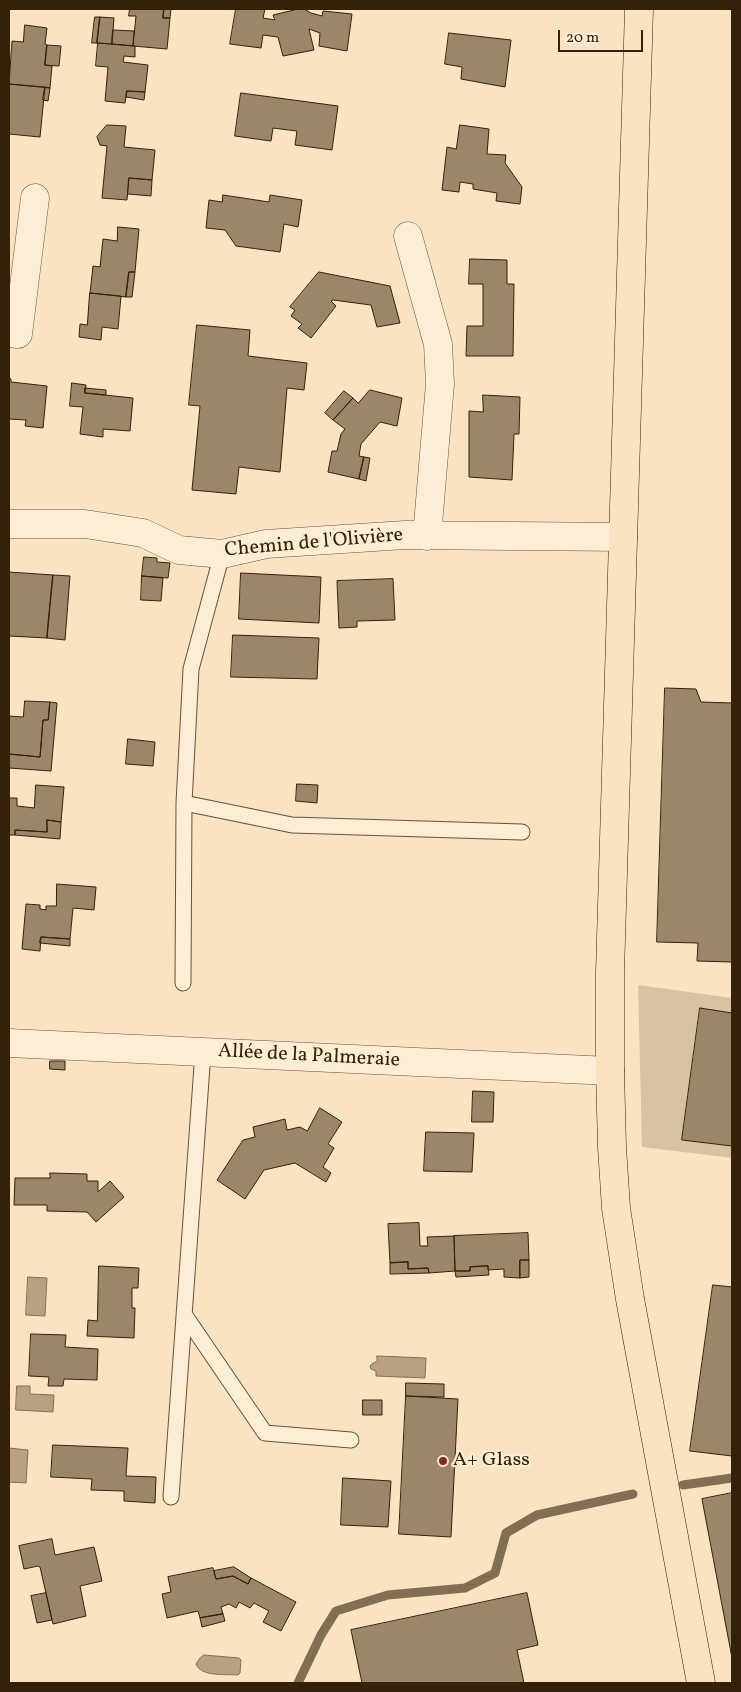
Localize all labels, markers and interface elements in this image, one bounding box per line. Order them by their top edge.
scale bar [561,20,646,52]
text: 20 m [566,28,599,49]
street label: Chemin de l'Olivière [224,524,404,564]
street label: Allée de la Palmeraie [217,1040,401,1074]
place label: A+ Glass [453,1449,530,1473]
marker: A+ Glass [437,1455,449,1467]

